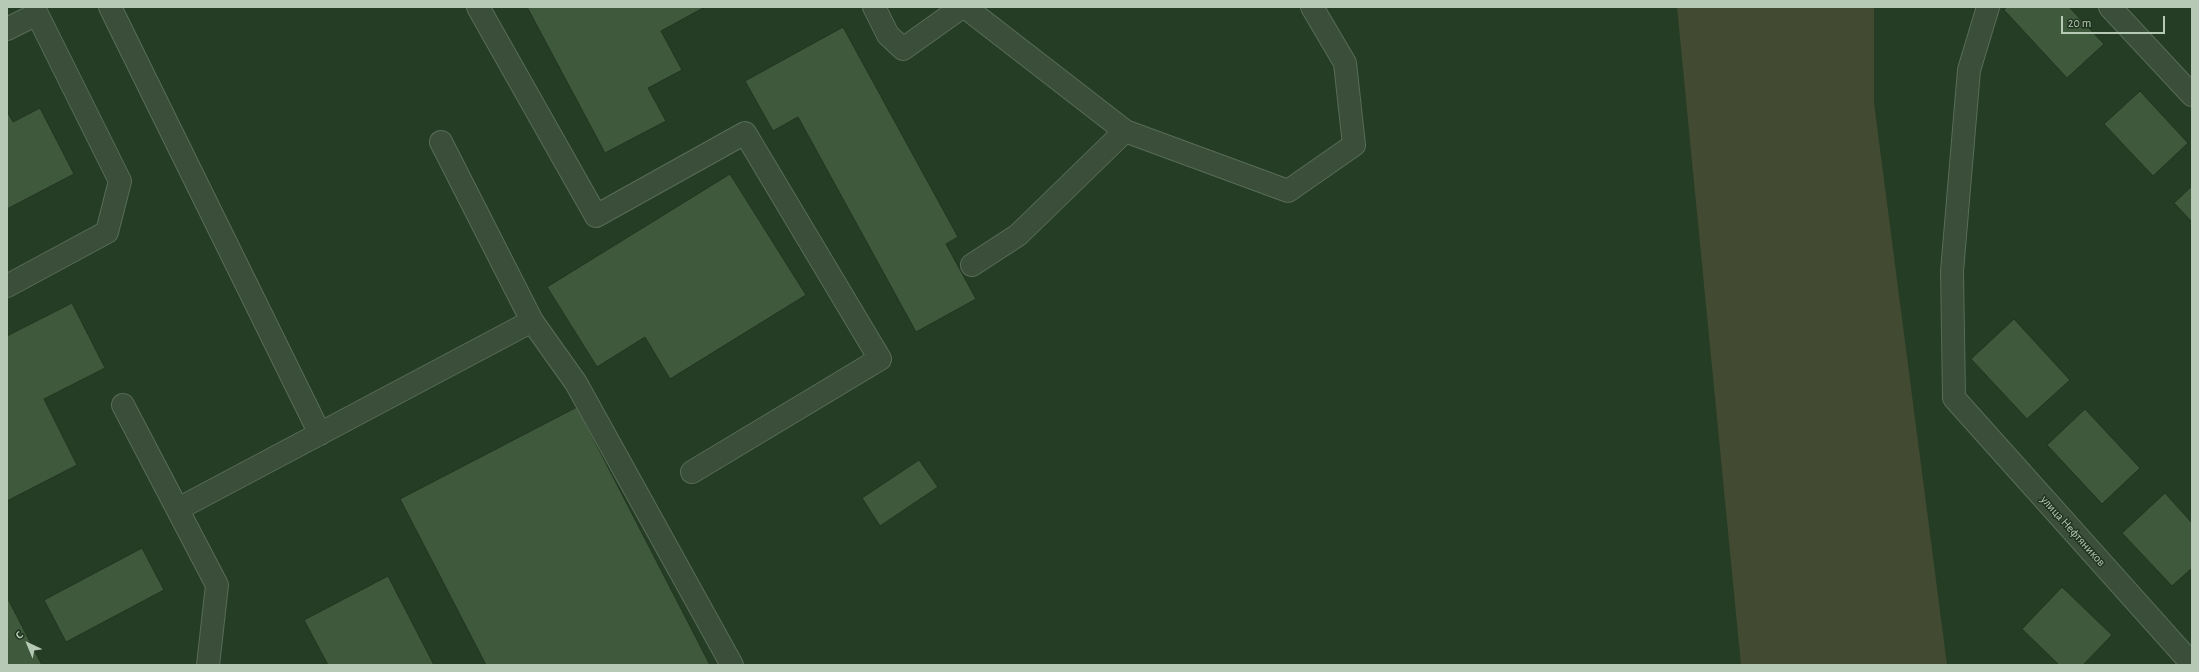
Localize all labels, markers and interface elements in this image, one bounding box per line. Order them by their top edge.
scale bar [2063,8,2167,34]
text: 20 m [2068,17,2091,29]
street label: улица Нефтяников [2037,493,2109,569]
north arrow [8,624,48,664]
text: С [13,629,25,641]

